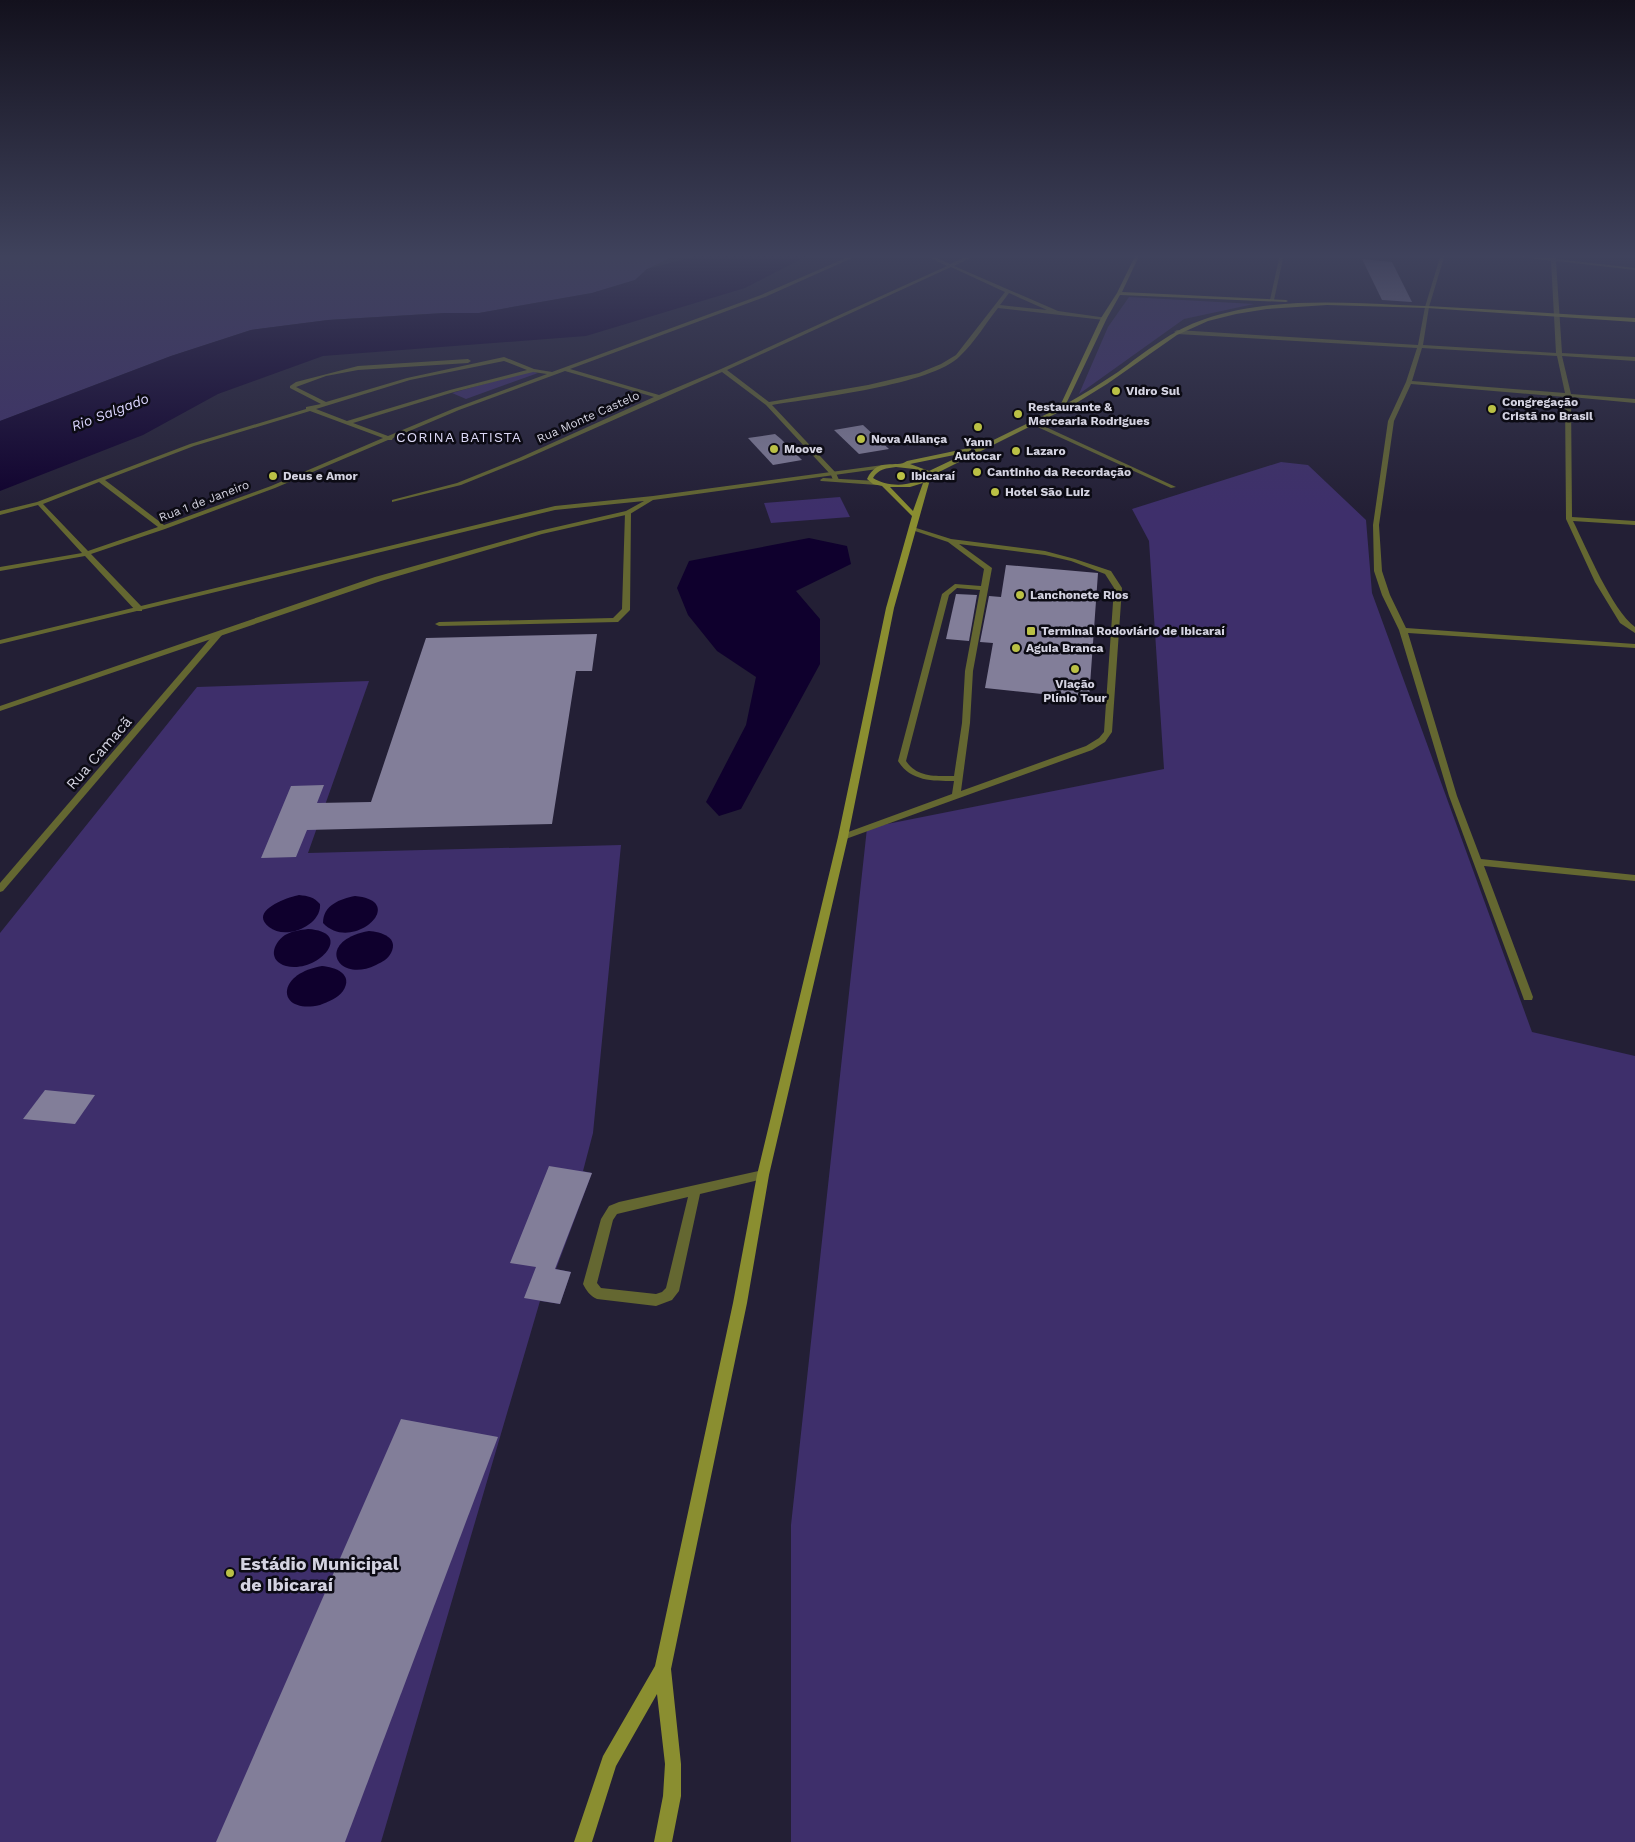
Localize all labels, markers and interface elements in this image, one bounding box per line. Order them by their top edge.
place label: Vidro Sul [1126,384,1180,398]
marker: Vidro Sul [1110,385,1122,397]
street label: Rua Monte Castelo [535,388,641,446]
water label: Rio Salgado [69,390,151,434]
place label: Congregação Cristã no Brasil [1502,395,1593,423]
place label: Restaurante & Mercearia Rodrigues [1028,400,1150,428]
marker: Congregação Cristã no Brasil [1486,403,1498,415]
marker: Restaurante & Mercearia Rodrigues [1012,408,1024,420]
marker: Yann Autocar [972,421,984,433]
district label: CORINA BATISTA [396,429,522,445]
place label: Nova Aliança [871,432,947,446]
marker: Nova Aliança [855,433,867,445]
place label: Yann Autocar [955,435,1002,463]
place label: Moove [784,442,823,456]
marker: Moove [768,443,780,455]
place label: Lazaro [1026,444,1066,458]
marker: Lazaro [1010,445,1022,457]
place label: Cantinho da Recordação [987,465,1131,479]
marker: Cantinho da Recordação [971,466,983,478]
place label: Deus e Amor [283,469,359,483]
place label: Ibicaraí [911,469,956,483]
marker: Deus e Amor [267,470,279,482]
marker: Ibicaraí [895,470,907,482]
street label: Rua 1 de Janeiro [157,477,251,525]
place label: Hotel São Luiz [1005,485,1090,499]
marker: Hotel São Luiz [989,486,1001,498]
place label: Lanchonete Rios [1030,588,1129,602]
marker: Lanchonete Rios [1014,589,1026,601]
place label: Terminal Rodoviário de Ibicaraí [1041,624,1225,638]
marker: Terminal Rodoviário de Ibicaraí [1025,625,1037,637]
place label: Aguia Branca [1026,641,1104,655]
marker: Aguia Branca [1010,642,1022,654]
marker: Viação Plínio Tour [1069,663,1081,675]
place label: Viação Plínio Tour [1043,677,1107,705]
street label: Rua Camacã [62,712,136,793]
place label: Estádio Municipal de Ibicaraí [240,1553,399,1595]
marker: Estádio Municipal de Ibicaraí [224,1567,236,1579]

